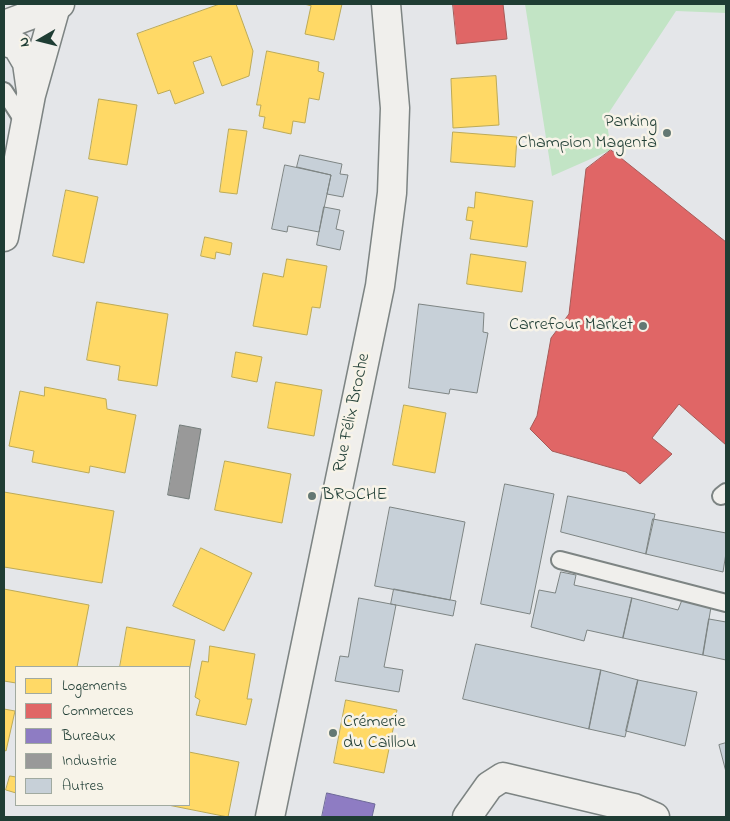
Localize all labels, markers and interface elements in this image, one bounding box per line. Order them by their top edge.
north arrow [15,15,65,65]
text: N [14,36,36,48]
place label: Parking Champion Magenta [518,112,657,154]
marker: Parking Champion Magenta [661,127,673,139]
place label: Carrefour Market [509,315,633,337]
marker: Carrefour Market [637,320,649,332]
street label: Rue Félix Broche [330,351,376,475]
place label: BROCHE [322,485,387,507]
marker: BROCHE [306,490,318,502]
legend [15,666,190,806]
text: Logements [62,675,127,697]
text: Commerces [62,700,134,722]
place label: Crémerie du Caillou [343,712,416,754]
text: Bureaux [62,725,115,747]
marker: Crémerie du Caillou [327,727,339,739]
text: Industrie [62,750,117,772]
text: Autres [62,775,104,797]

